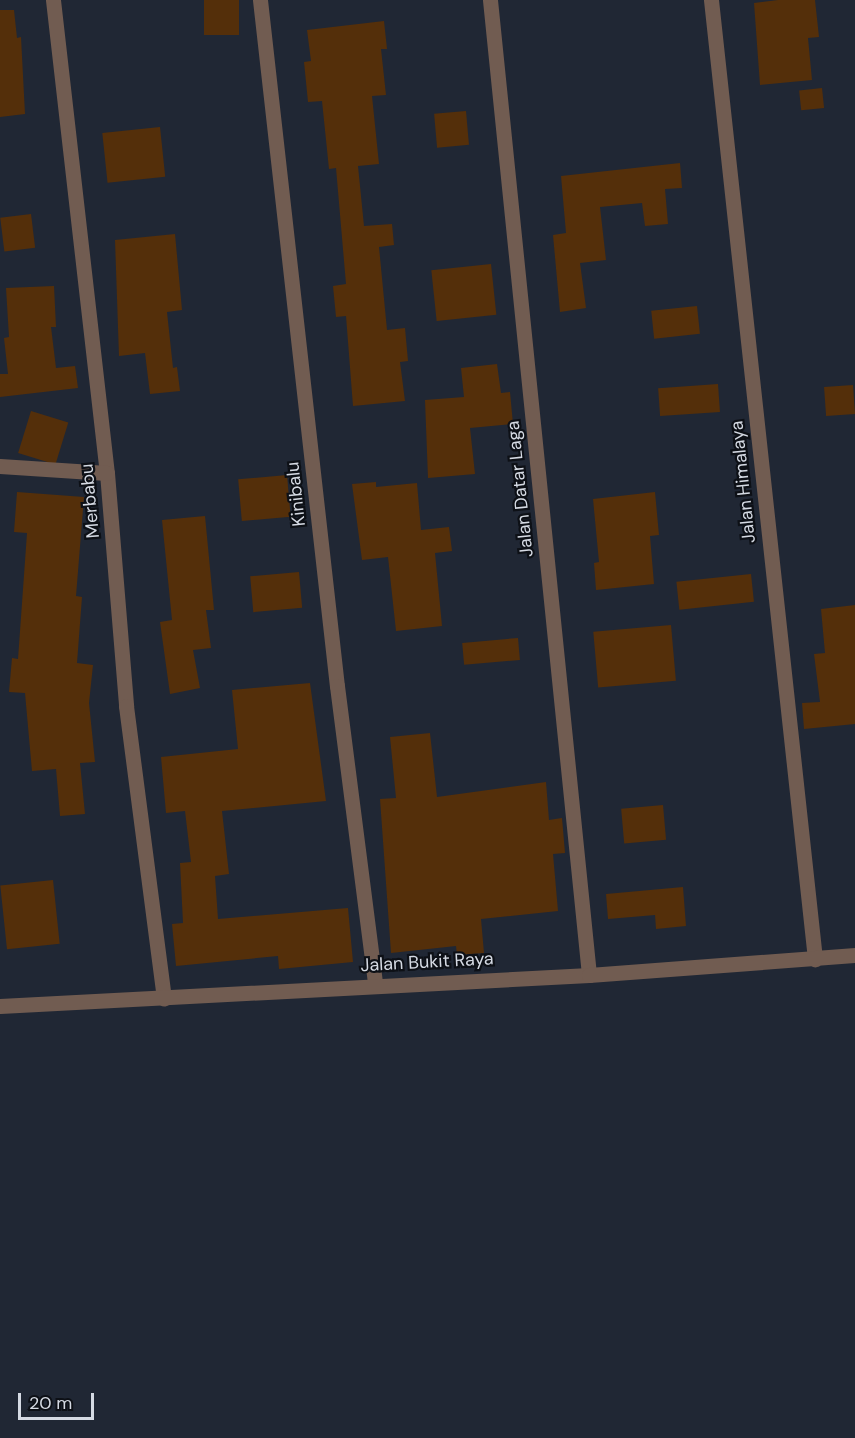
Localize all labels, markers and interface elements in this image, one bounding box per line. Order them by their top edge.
street label: Jalan Datar Laga [502,420,538,558]
street label: Jalan Himalaya [726,420,760,544]
street label: Kinibalu [282,461,310,527]
street label: Merbabu [76,463,104,539]
street label: Jalan Bukit Raya [360,948,494,976]
scale bar [21,1381,98,1419]
text: 20 m [29,1391,72,1415]

